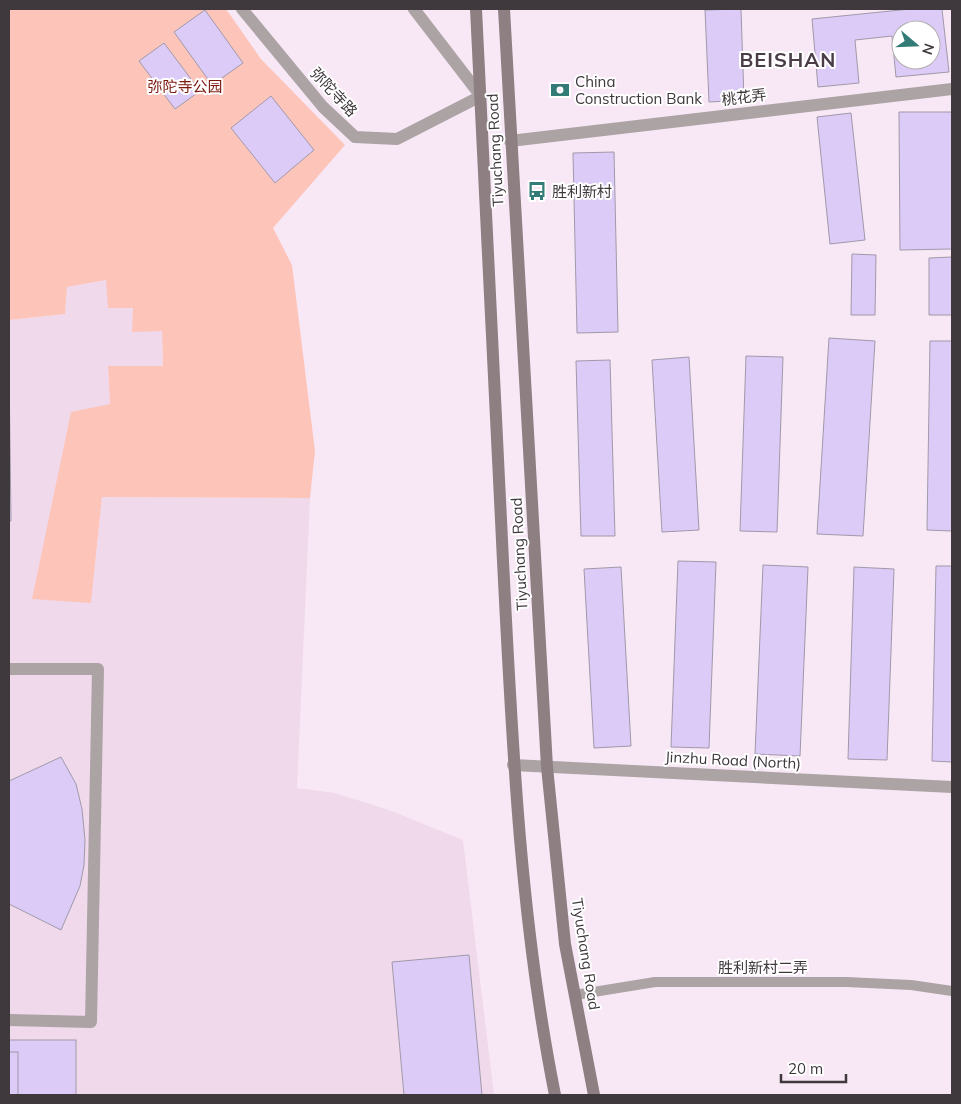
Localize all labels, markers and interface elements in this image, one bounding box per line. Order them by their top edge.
north arrow [891,20,941,70]
text: N [918,41,939,57]
district label: BEISHAN [740,47,836,72]
street label: 弥陀寺路 [307,64,361,120]
place label: China Construction Bank [575,72,702,108]
park label: 弥陀寺公园 [147,77,223,96]
bank icon: China Construction Bank [549,79,571,101]
street label: 桃花弄 [721,85,767,109]
street label: Tiyuchang Road [483,93,507,207]
bus stop icon: 胜利新村 [526,180,548,202]
place label: 胜利新村 [552,182,612,201]
street label: Tiyuchang Road [507,497,531,611]
street label: Jinzhu Road (North) [664,747,802,773]
street label: Tiyuchang Road [568,897,604,1011]
street label: 胜利新村二弄 [718,958,808,977]
scale bar [781,1052,846,1084]
text: 20 m [788,1059,823,1078]

